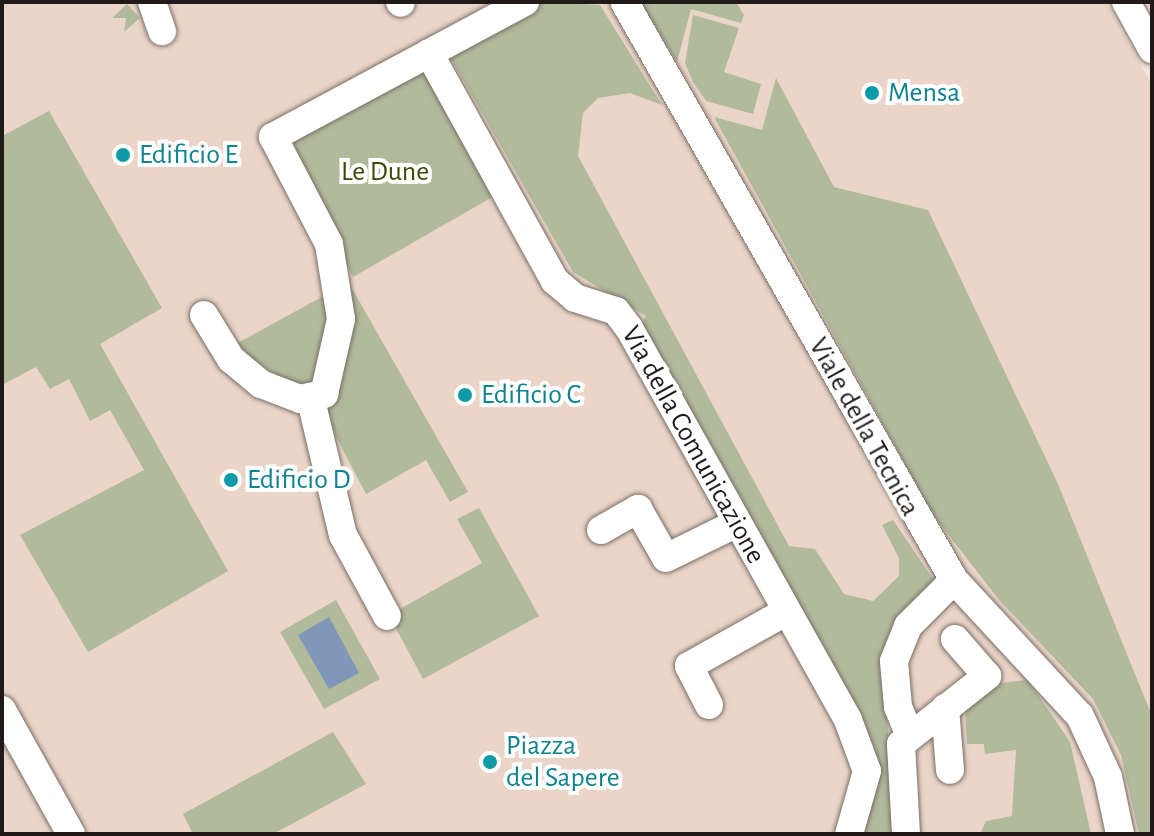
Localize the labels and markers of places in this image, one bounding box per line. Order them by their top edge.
place label: Mensa [888,76,960,110]
marker: Mensa [863,84,881,102]
place label: Edificio E [139,138,238,172]
marker: Edificio E [114,146,132,164]
place label: Edificio C [481,378,581,412]
marker: Edificio C [456,386,474,404]
place label: Edificio D [247,463,351,497]
marker: Edificio D [222,471,240,489]
place label: Piazza del Sapere [506,729,620,795]
marker: Piazza del Sapere [481,753,499,771]

